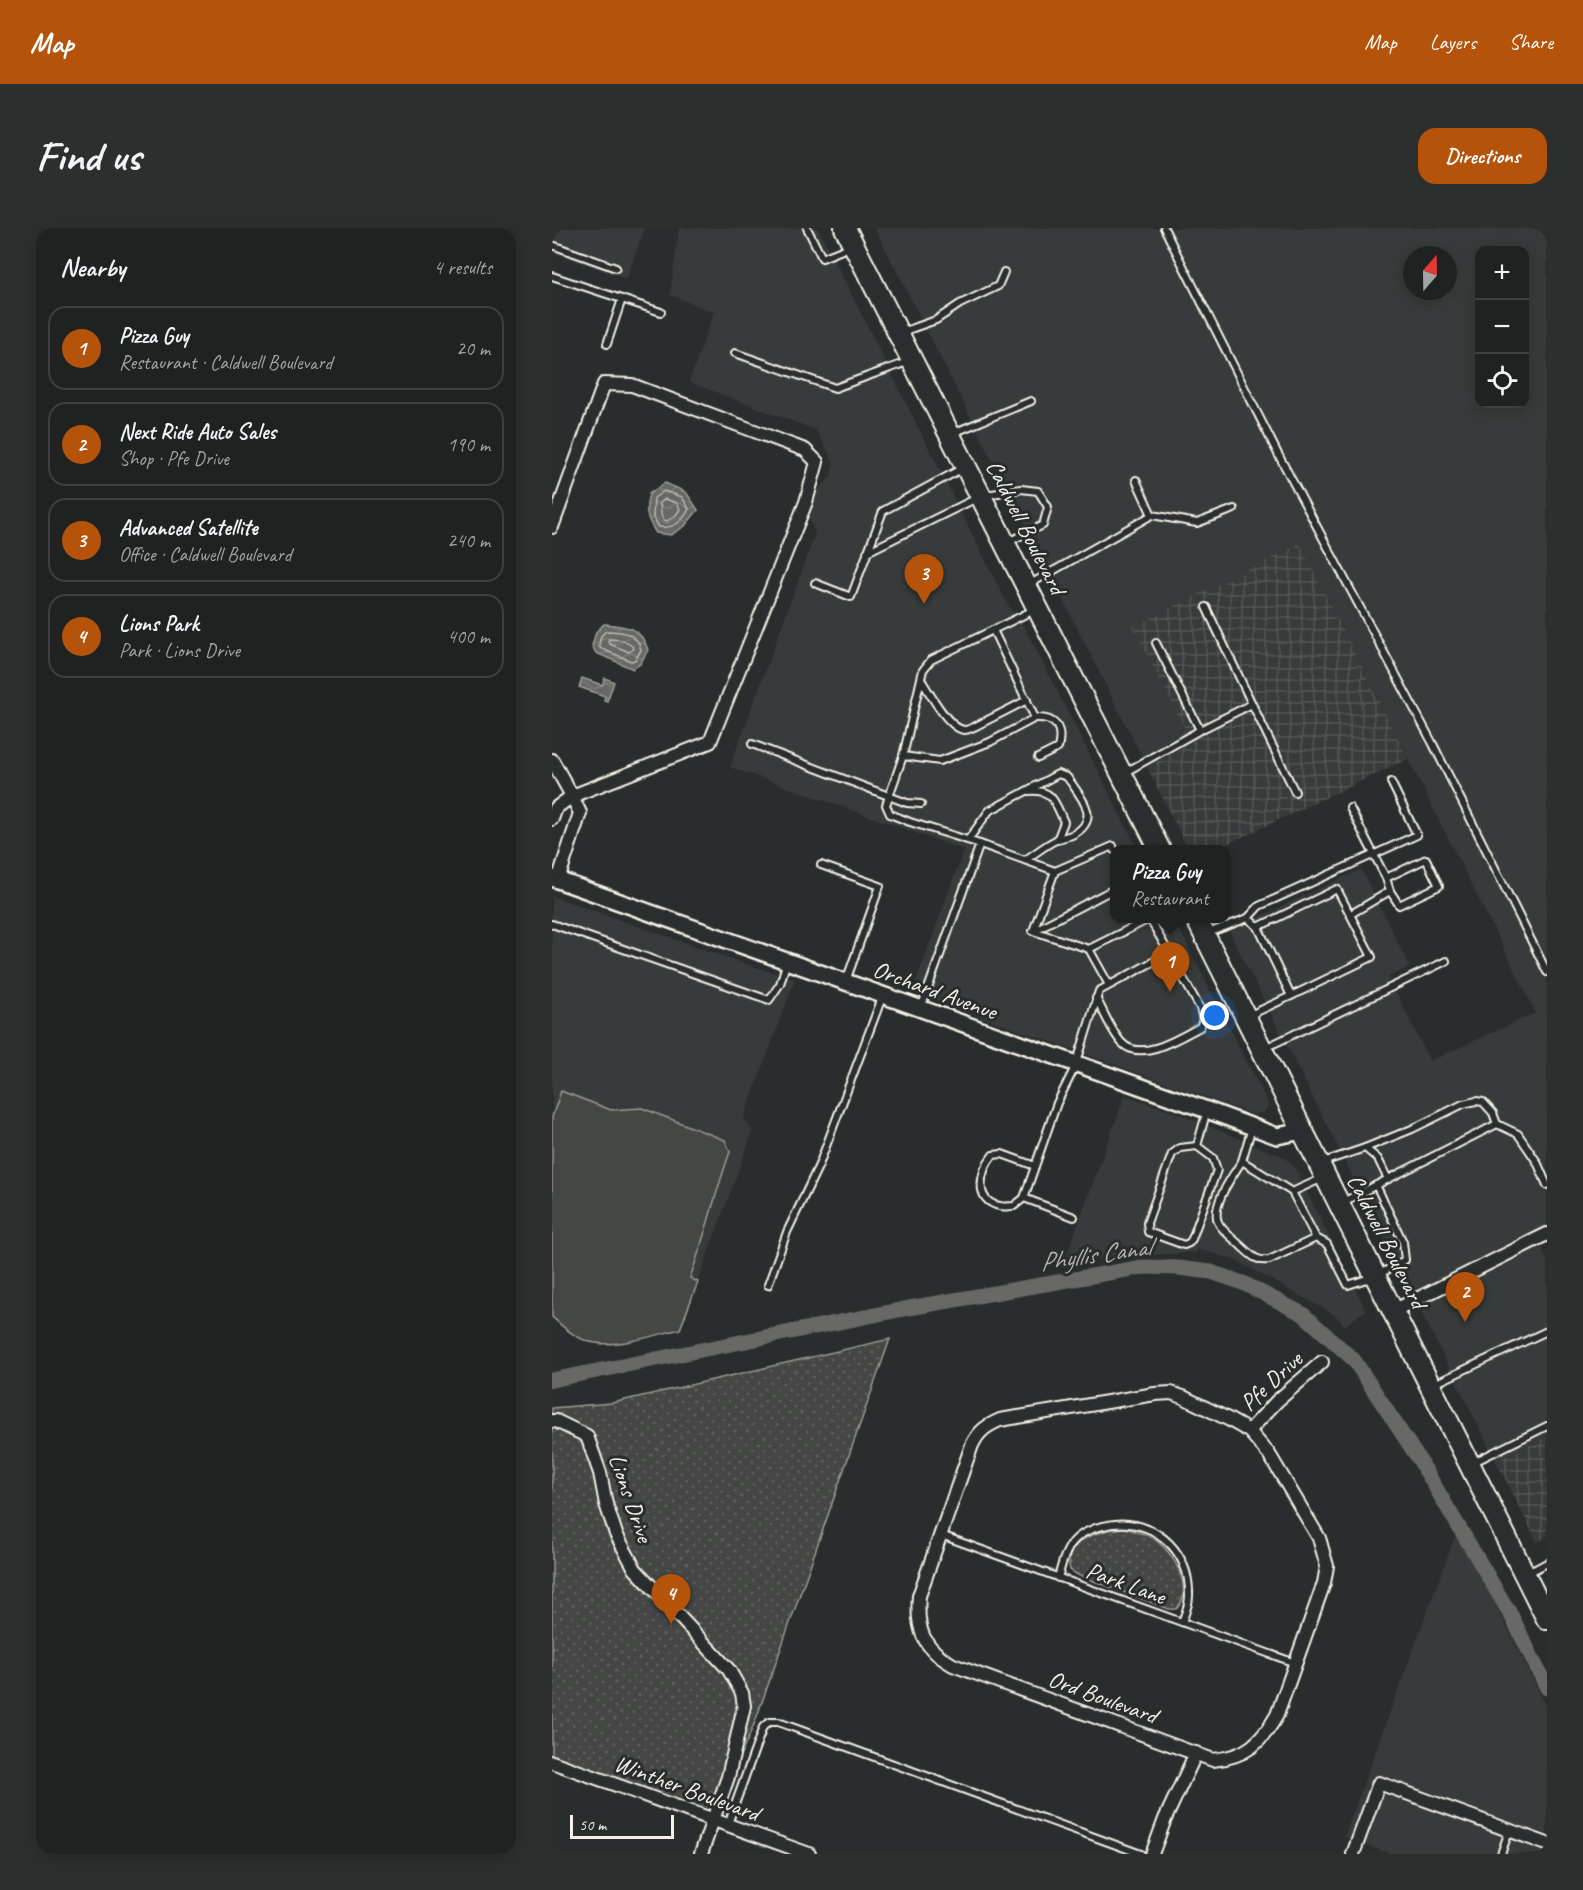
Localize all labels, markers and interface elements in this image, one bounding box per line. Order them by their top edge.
text: Map [30,25,73,60]
text: Map [1364,29,1397,55]
text: Layers [1430,29,1476,55]
text: Share [1509,29,1553,55]
button: Directions [1418,128,1547,184]
text: Find us [36,130,141,183]
north arrow [1403,246,1457,300]
map controls [1475,246,1529,408]
button: + [1475,246,1529,300]
text: Nearby [60,251,125,284]
text: 4 results [433,255,492,280]
button: − [1475,300,1529,354]
text: Pizza Guy [119,322,189,350]
text: 1 [77,336,86,361]
text: 20 m [456,336,490,361]
text: Restaurant · Caldwell Boulevard [119,350,332,375]
button: locate [1475,354,1529,408]
text: Next Ride Auto Sales [119,418,276,446]
text: 2 [77,432,86,457]
text: 190 m [447,432,490,457]
text: Shop · Pfe Drive [119,446,229,471]
street label: Caldwell Boulevard [979,455,1074,602]
text: Advanced Satellite [119,514,258,542]
text: 3 [77,528,86,553]
text: 240 m [447,528,490,553]
text: Office · Caldwell Boulevard [119,542,292,567]
pin: 3 [904,554,944,604]
text: Lions Park [119,610,199,638]
text: 4 [77,624,86,649]
text: 400 m [447,624,490,649]
text: Park · Lions Drive [119,638,240,663]
popup [1110,845,1230,923]
text: Pizza Guy [1131,858,1201,886]
text: Restaurant [1131,886,1209,911]
pin: 1 [1150,942,1190,992]
street label: Orchard Avenue [869,954,1003,1027]
your location [1200,1001,1229,1030]
street label: Caldwell Boulevard [1340,1169,1435,1316]
water label: Phyllis Canal [1038,1229,1161,1279]
pin: 2 [1446,1272,1484,1322]
street label: Pfe Drive [1233,1343,1310,1417]
street label: Lions Drive [602,1450,661,1548]
street label: Park Lane [1082,1555,1172,1612]
pin: 4 [652,1574,690,1624]
street label: Ord Boulevard [1044,1663,1165,1732]
street label: Winther Boulevard [610,1748,767,1829]
scale bar [570,1812,674,1840]
text: 50 m [579,1815,606,1835]

